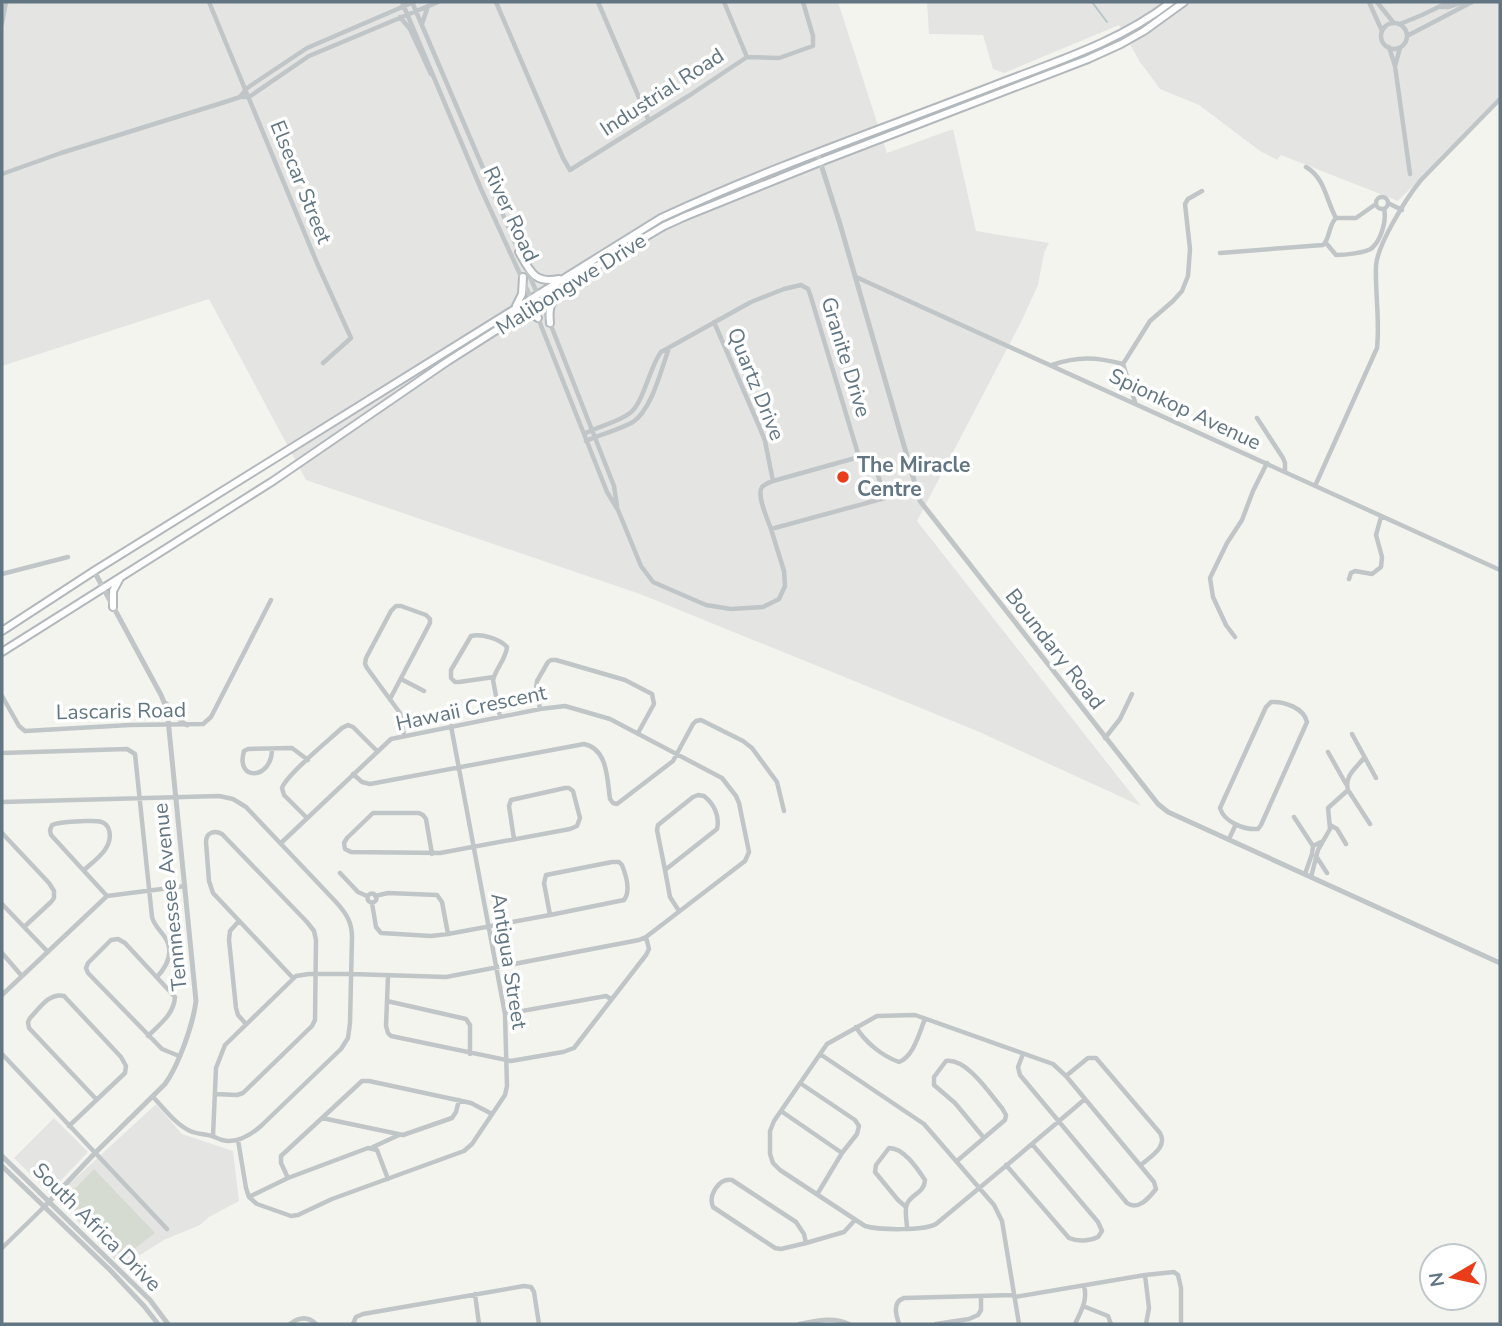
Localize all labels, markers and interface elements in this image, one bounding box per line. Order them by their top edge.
street label: Industrial Road [595,41,729,143]
street label: Elsecar Street [264,116,339,248]
street label: River Road [477,162,545,266]
street label: Malibongwe Drive [491,226,651,342]
street label: Granite Drive [814,294,878,420]
street label: Quartz Drive [721,323,791,445]
street label: Spionkop Avenue [1104,362,1266,456]
place label: The Miracle Centre [857,451,970,503]
marker: The Miracle Centre [835,469,851,485]
street label: Boundary Road [999,583,1111,715]
street label: Hawaii Crescent [393,678,550,738]
street label: Lascaris Road [56,696,186,726]
street label: Tennnessee Avenue [146,802,194,992]
street label: Antigua Street [484,891,534,1032]
street label: South Africa Drive [26,1156,168,1298]
north arrow [1418,1242,1488,1312]
text: N [1423,1270,1451,1289]

